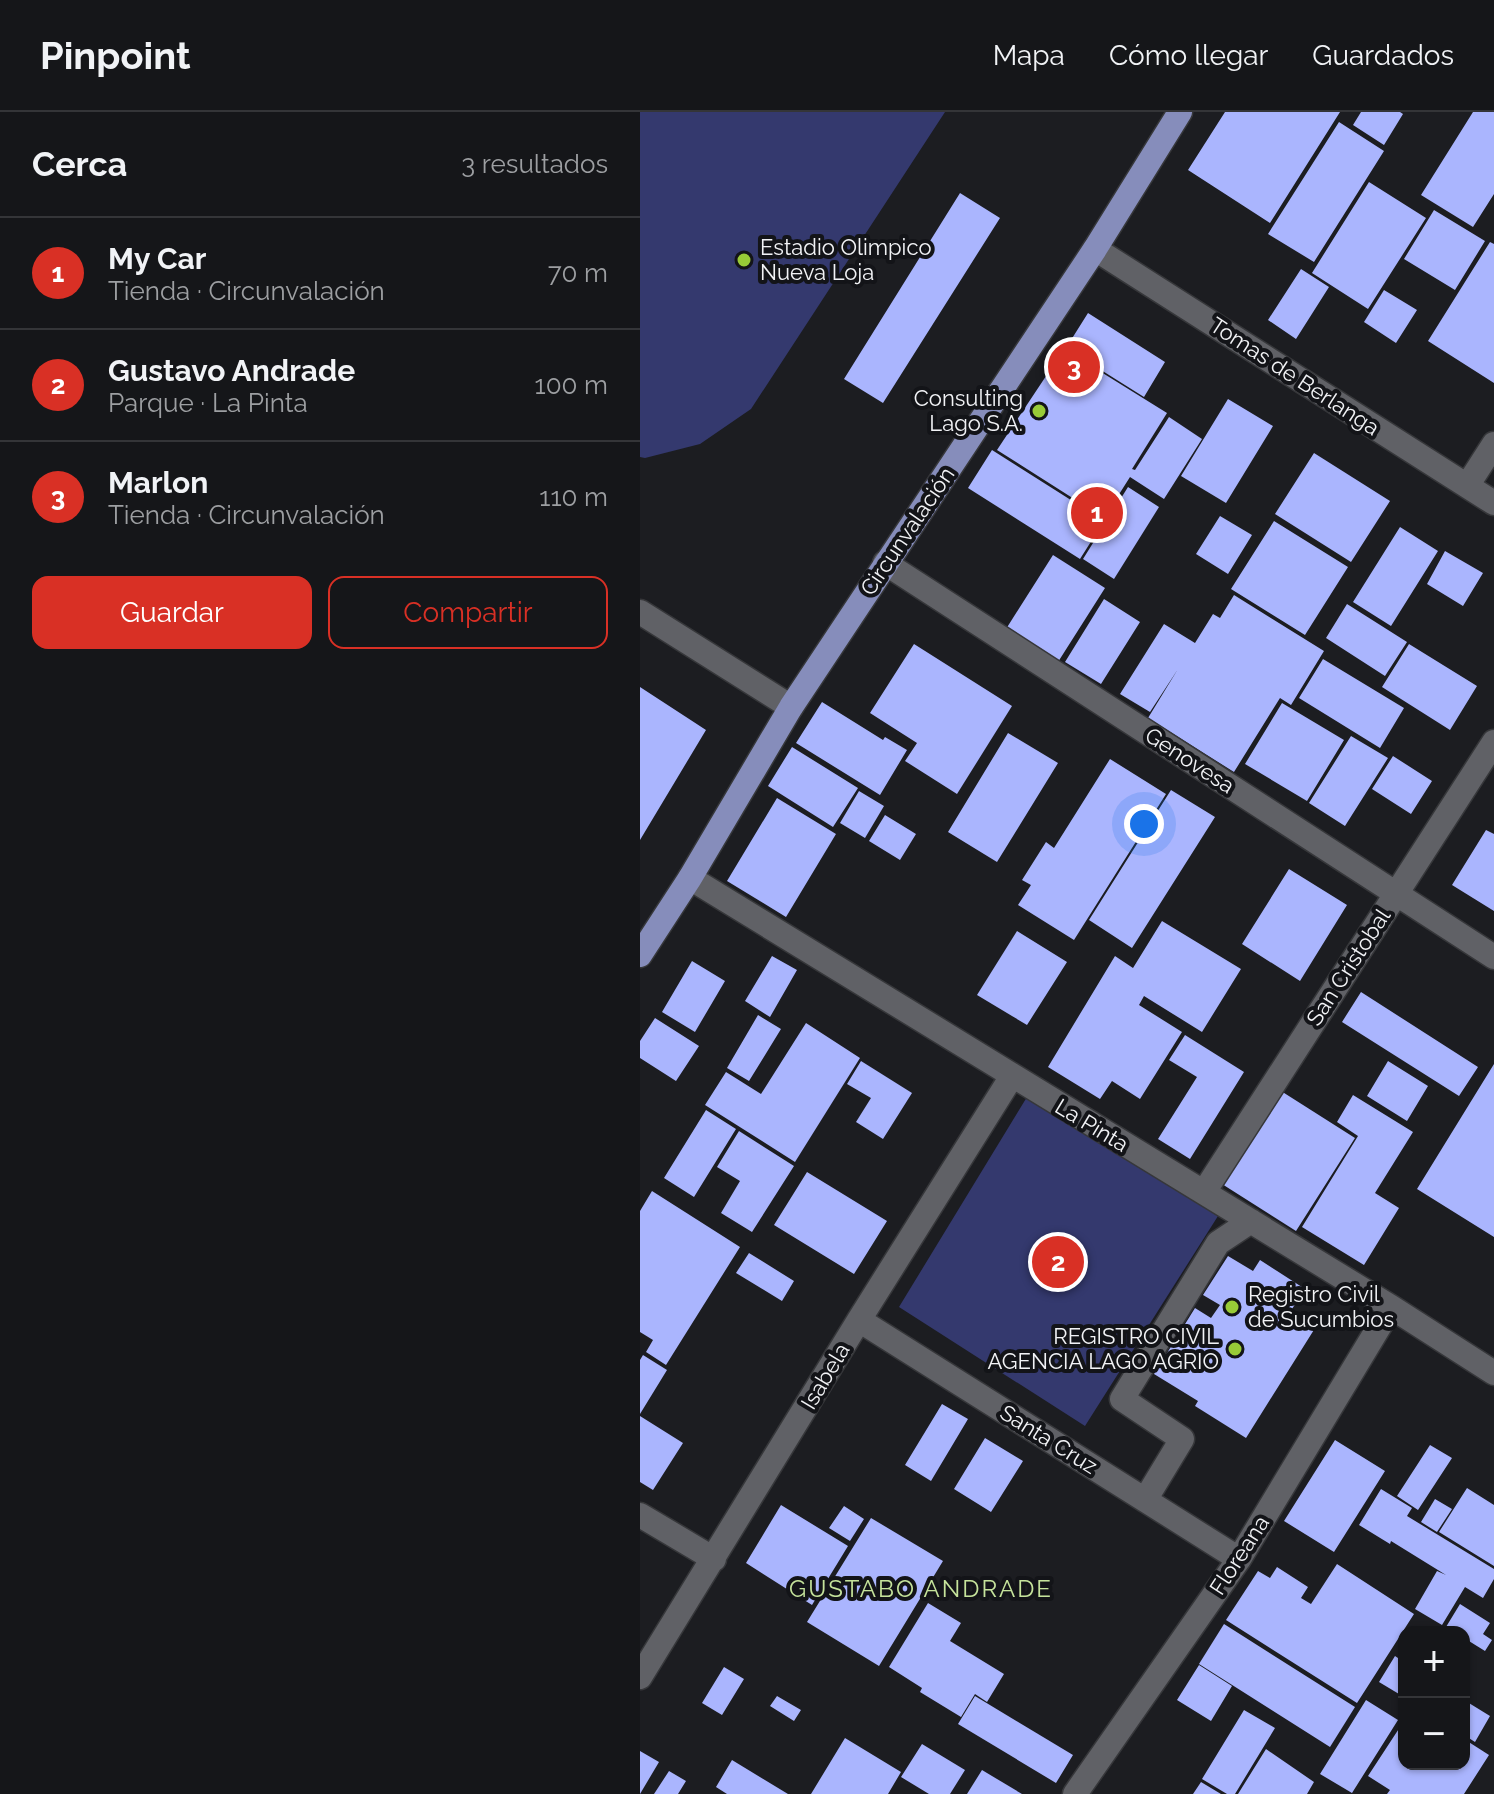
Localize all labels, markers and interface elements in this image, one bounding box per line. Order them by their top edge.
text: Pinpoint [40,33,191,78]
text: Mapa [993,39,1065,72]
text: Cómo llegar [1109,39,1268,72]
text: Guardados [1312,39,1454,72]
text: Cerca [32,144,127,184]
text: 3 resultados [461,149,608,179]
place label: Estadio Olimpico Nueva Loja [760,234,931,285]
text: My Car [108,241,206,276]
marker: Estadio Olimpico Nueva Loja [735,251,753,269]
text: 1 [52,258,64,288]
text: 70 m [548,258,608,288]
text: Tienda · Circunvalación [108,276,385,306]
street label: Tomas de Berlanga [1206,312,1384,440]
pin: 3 [1048,337,1100,397]
text: Gustavo Andrade [108,353,355,388]
text: 2 [51,370,65,400]
text: 100 m [535,370,608,400]
place label: Consulting Lago S.A. [914,385,1023,436]
text: Parque · La Pinta [108,388,308,418]
marker: Consulting Lago S.A. [1030,402,1048,420]
street label: Circunvalación [855,462,959,600]
text: Marlon [108,465,208,500]
text: 3 [51,482,65,512]
text: 110 m [539,482,608,512]
pin: 1 [1071,483,1123,543]
text: Tienda · Circunvalación [108,500,385,530]
button: Guardar [32,576,312,649]
button: Compartir [328,576,608,649]
street label: Genovesa [1141,722,1239,798]
your location [1124,804,1164,844]
street label: San Cristobal [1301,904,1395,1030]
street label: La Pinta [1051,1093,1133,1157]
pin: 2 [1032,1232,1084,1292]
place label: Registro Civil de Sucumbios [1248,1281,1394,1332]
marker: Registro Civil de Sucumbios [1223,1298,1241,1316]
place label: REGISTRO CIVIL AGENCIA LAGO AGRIO [987,1323,1219,1374]
street label: Isabela [795,1338,855,1414]
marker: REGISTRO CIVIL AGENCIA LAGO AGRIO [1226,1340,1244,1358]
street label: Santa Cruz [996,1399,1103,1479]
street label: Floreana [1204,1511,1274,1599]
district label: GUSTABO ANDRADE [789,1574,1053,1603]
map controls [1398,1626,1470,1770]
button: + [1398,1626,1470,1698]
button: − [1398,1698,1470,1770]

